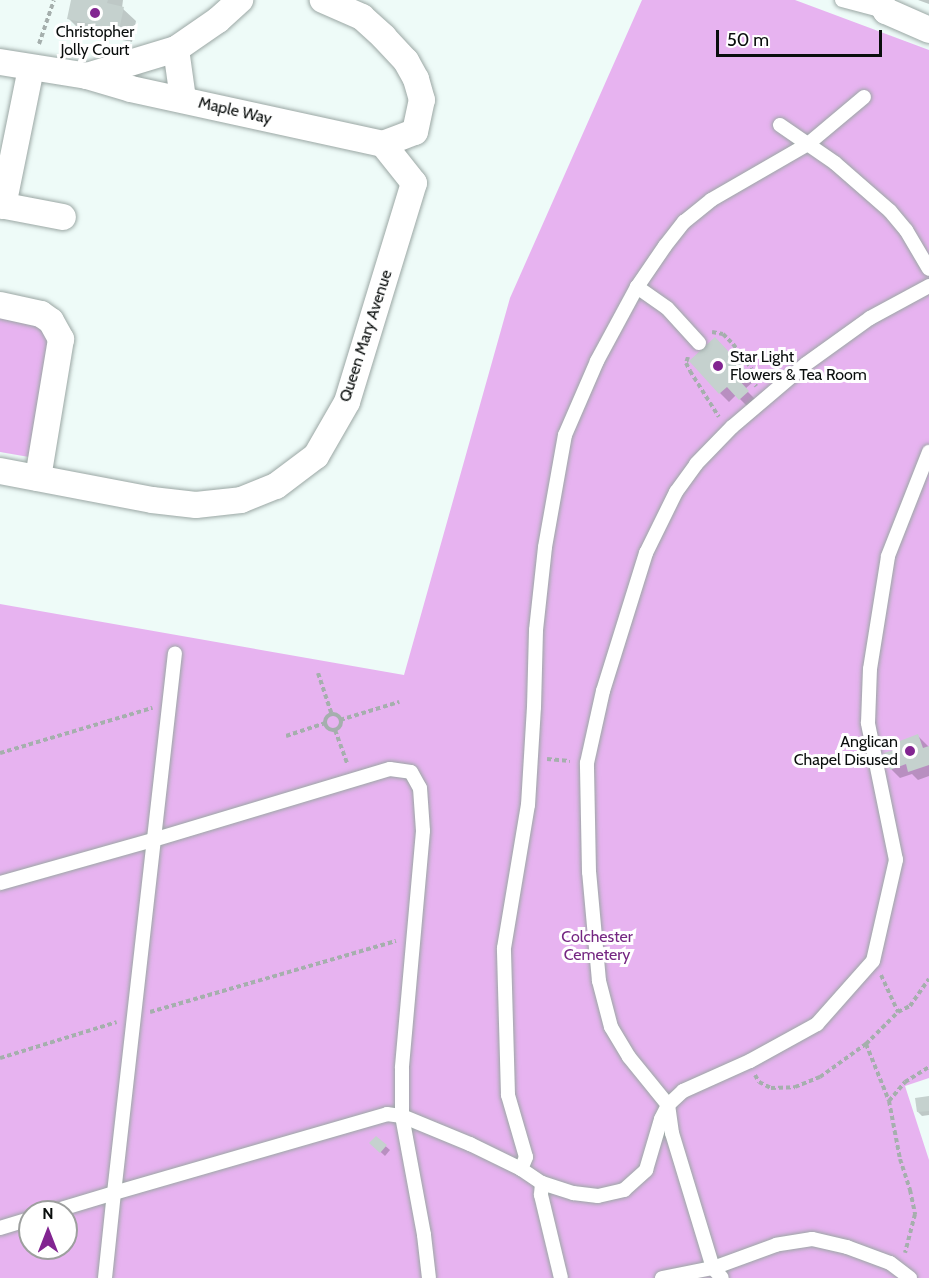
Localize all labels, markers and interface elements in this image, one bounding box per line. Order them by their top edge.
marker: Christopher Jolly Court [88,6,102,20]
scale bar [719,18,886,56]
place label: Christopher Jolly Court [56,22,134,60]
text: 50 m [727,29,769,51]
street label: Maple Way [196,93,274,129]
street label: Queen Mary Avenue [336,268,396,404]
place label: Star Light Flowers & Tea Room [730,347,867,385]
marker: Star Light Flowers & Tea Room [711,359,725,373]
place label: Anglican Chapel Disused [794,732,898,770]
marker: Anglican Chapel Disused [903,744,917,758]
park label: Colchester Cemetery [561,927,633,965]
north arrow [18,1200,78,1260]
text: N [42,1204,54,1223]

